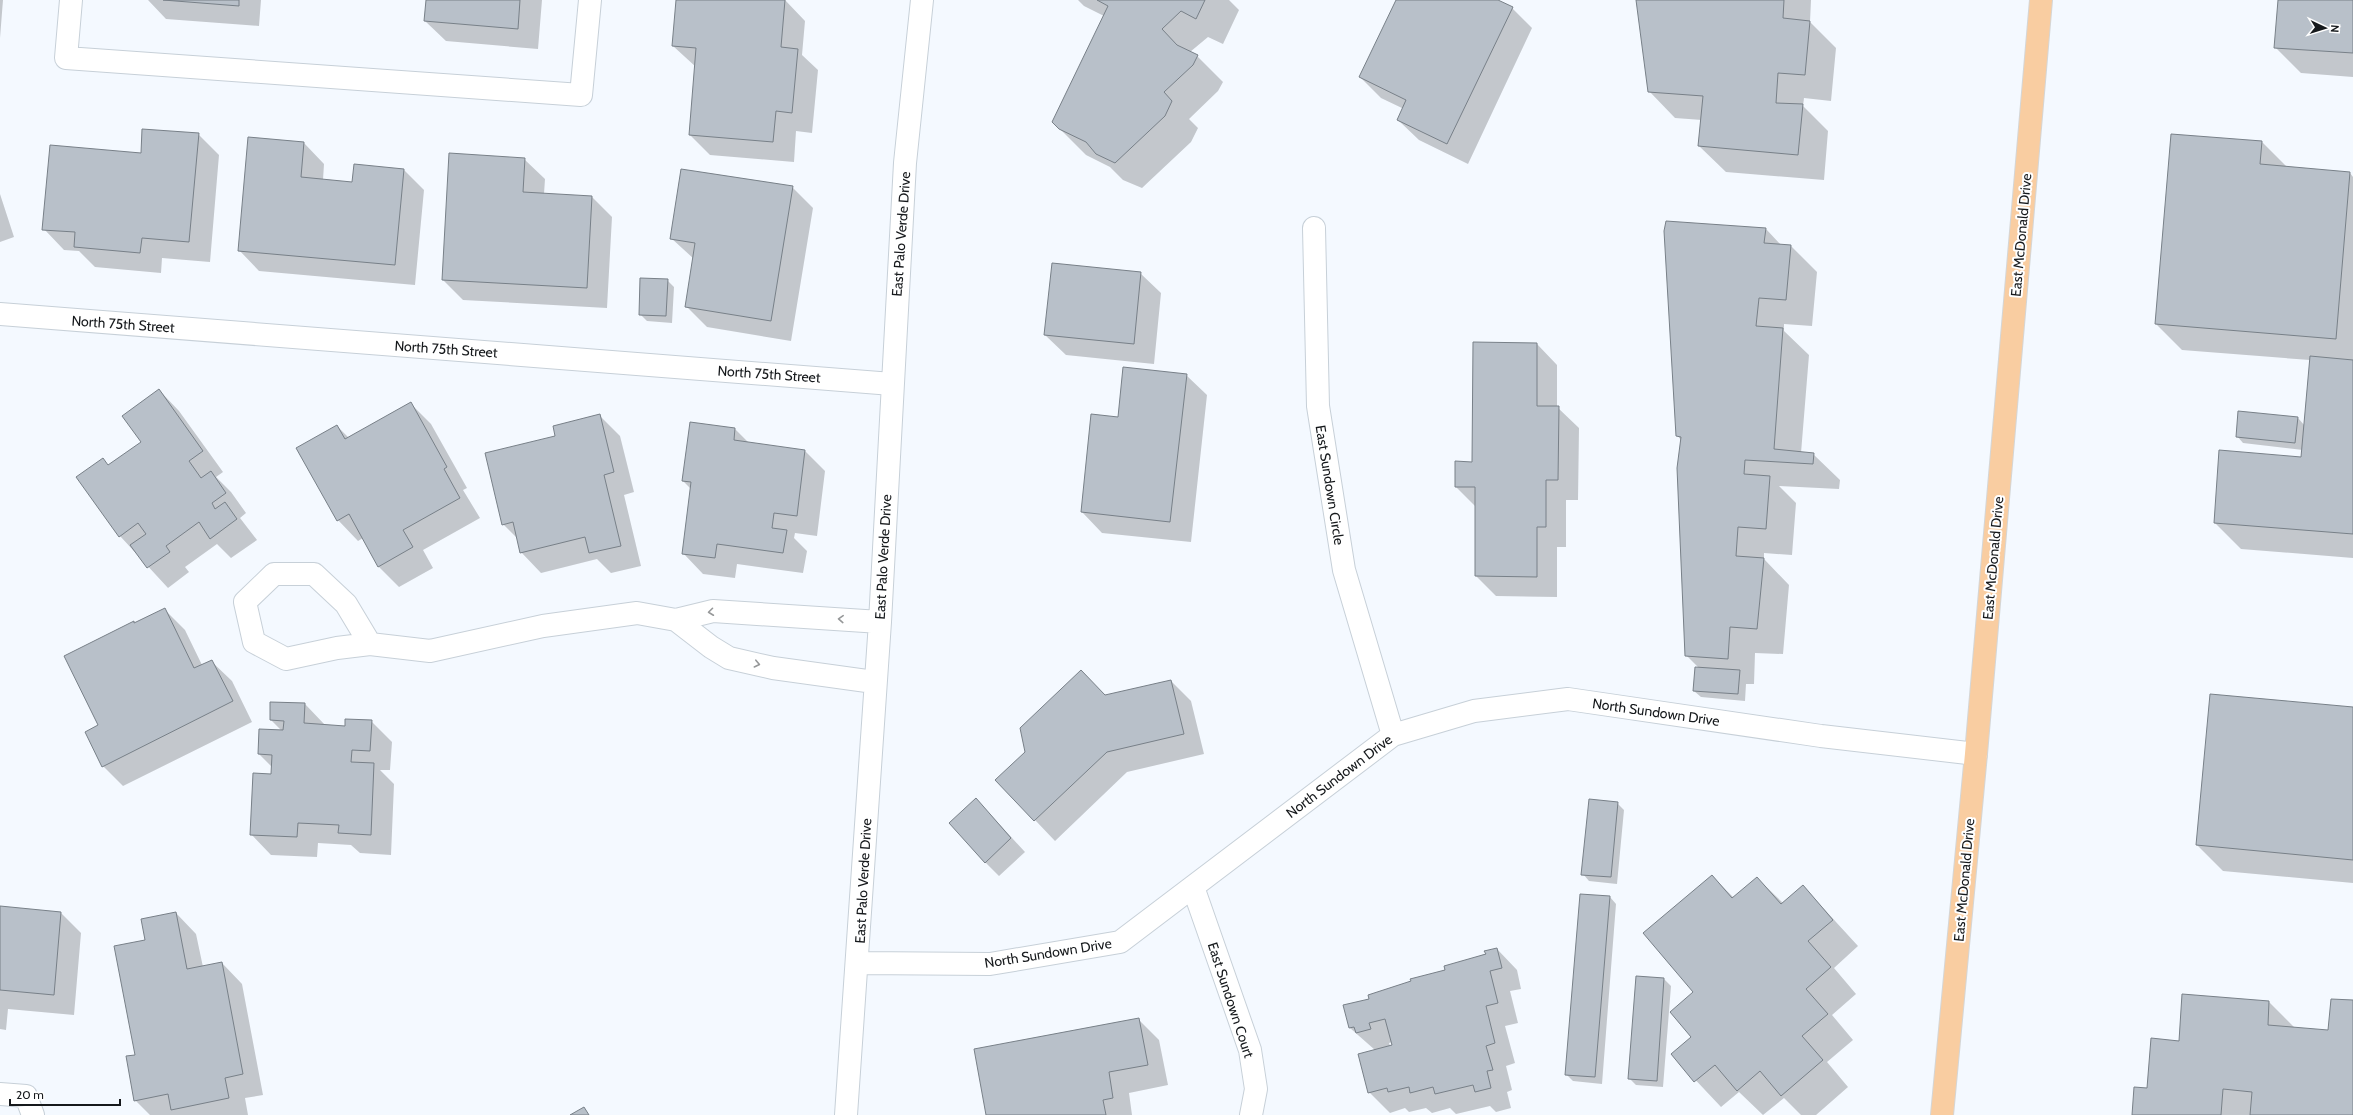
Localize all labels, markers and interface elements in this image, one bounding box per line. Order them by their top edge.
north arrow [2305,8,2345,48]
text: N [2328,24,2342,33]
street label: East Palo Verde Drive [888,171,914,297]
street label: East McDonald Drive [2007,173,2035,297]
street label: North 75th Street [71,311,175,337]
street label: North 75th Street [394,336,498,362]
street label: North 75th Street [717,361,821,387]
street label: East Sundown Circle [1312,424,1348,546]
street label: East Palo Verde Drive [871,494,895,620]
street label: East McDonald Drive [1979,496,2007,620]
one-way arrow [708,607,714,616]
one-way arrow [838,615,844,624]
one-way arrow [754,660,761,668]
street label: North Sundown Drive [1591,694,1721,730]
street label: North Sundown Drive [1282,730,1396,822]
street label: East Palo Verde Drive [851,818,875,944]
street label: East McDonald Drive [1950,818,1978,942]
street label: North Sundown Drive [983,934,1113,972]
street label: East Sundown Court [1204,940,1258,1060]
scale bar [10,1081,120,1107]
text: 20 m [16,1087,44,1102]

